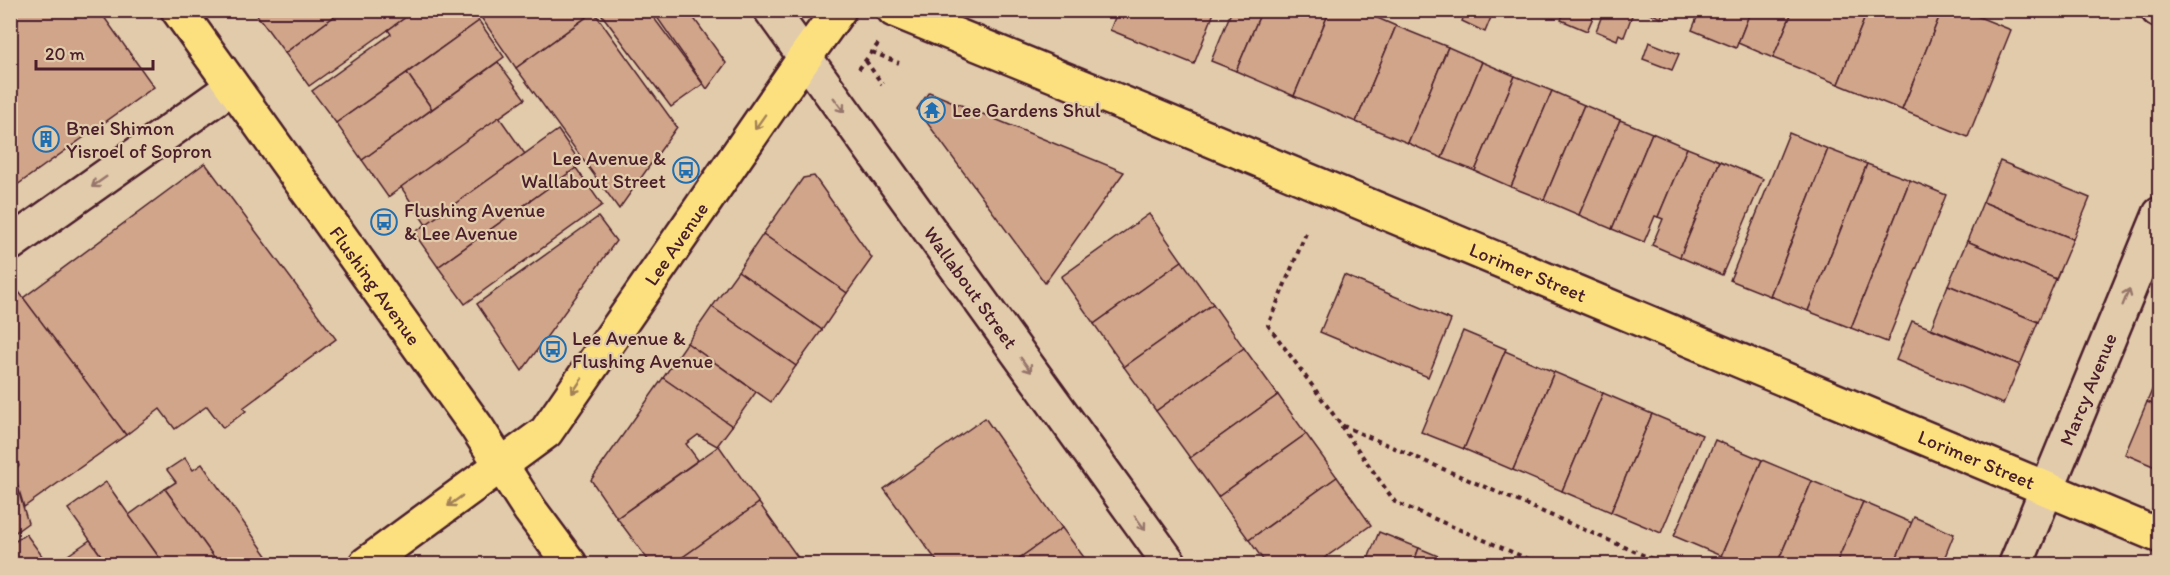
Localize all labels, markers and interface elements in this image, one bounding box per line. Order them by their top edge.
scale bar [36,33,153,71]
text: 20 m [45,43,85,65]
temple icon: Lee Gardens Shul [917,95,947,125]
one-way arrow [833,96,845,112]
place label: Lee Gardens Shul [952,98,1101,122]
one-way arrow [754,114,766,130]
place label: Bnei Shimon Yisroel of Sopron [66,116,212,163]
building icon: Bnei Shimon Yisroel of Sopron [31,124,61,154]
place label: Lee Avenue & Wallabout Street [521,146,666,193]
bus stop icon: Lee Avenue & Wallabout Street [671,155,701,185]
one-way arrow [91,176,107,188]
street label: Lee Avenue [639,197,713,290]
place label: Flushing Avenue & Lee Avenue [404,198,545,245]
bus stop icon: Flushing Avenue & Lee Avenue [369,207,399,237]
street label: Flushing Avenue [325,221,426,350]
street label: Wallabout Street [919,222,1023,353]
street label: Lorimer Street [1466,237,1590,307]
one-way arrow [2121,288,2132,306]
place label: Lee Avenue & Flushing Avenue [572,326,713,373]
street label: Marcy Avenue [2054,329,2122,449]
bus stop icon: Lee Avenue & Flushing Avenue [538,334,568,364]
one-way arrow [1020,356,1033,372]
one-way arrow [571,378,583,394]
street label: Lorimer Street [1914,424,2039,494]
one-way arrow [447,495,463,507]
one-way arrow [1134,515,1147,531]

